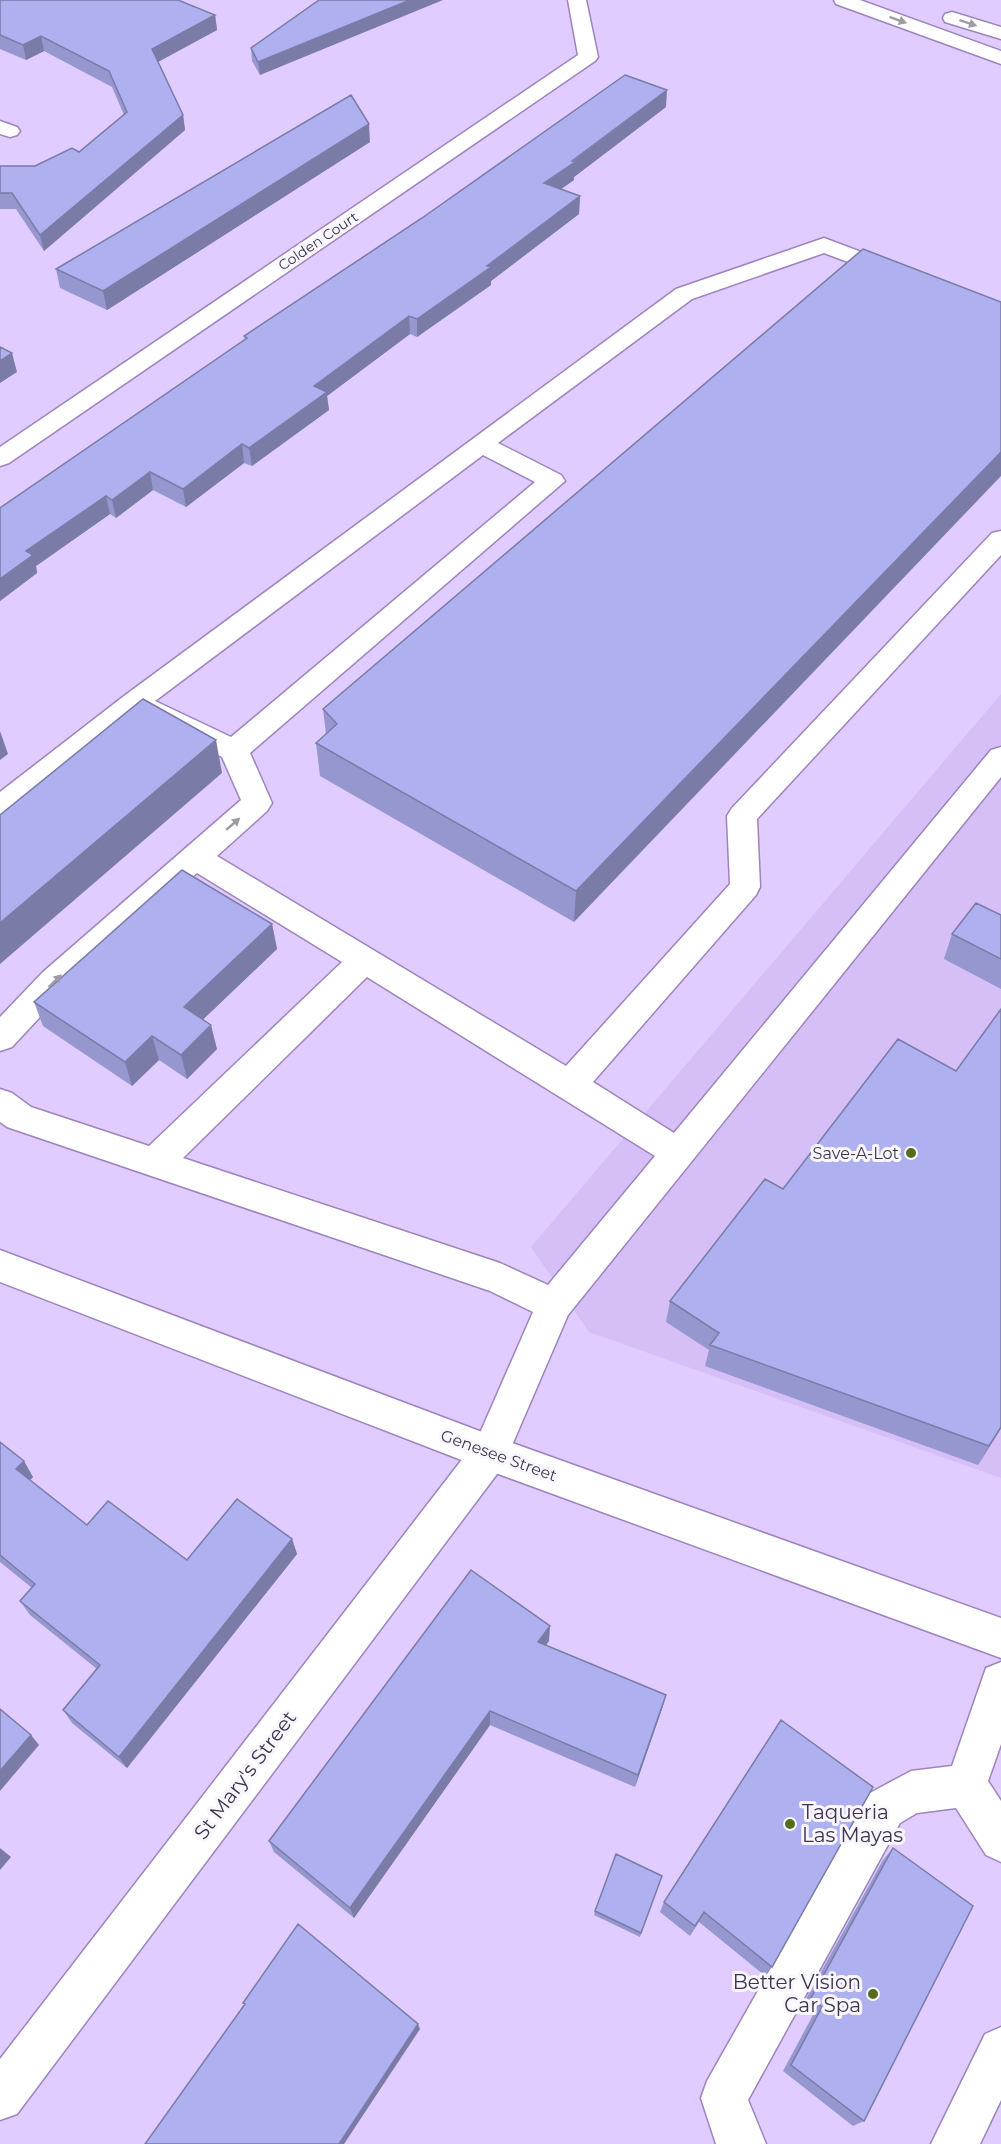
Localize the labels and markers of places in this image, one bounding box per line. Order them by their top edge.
place label: Save-A-Lot [813,1144,899,1163]
marker: Save-A-Lot [904,1146,918,1160]
place label: Taqueria Las Mayas [802,1800,903,1847]
marker: Taqueria Las Mayas [783,1817,797,1831]
place label: Better Vision Car Spa [733,1970,861,2017]
marker: Better Vision Car Spa [866,1987,880,2001]

